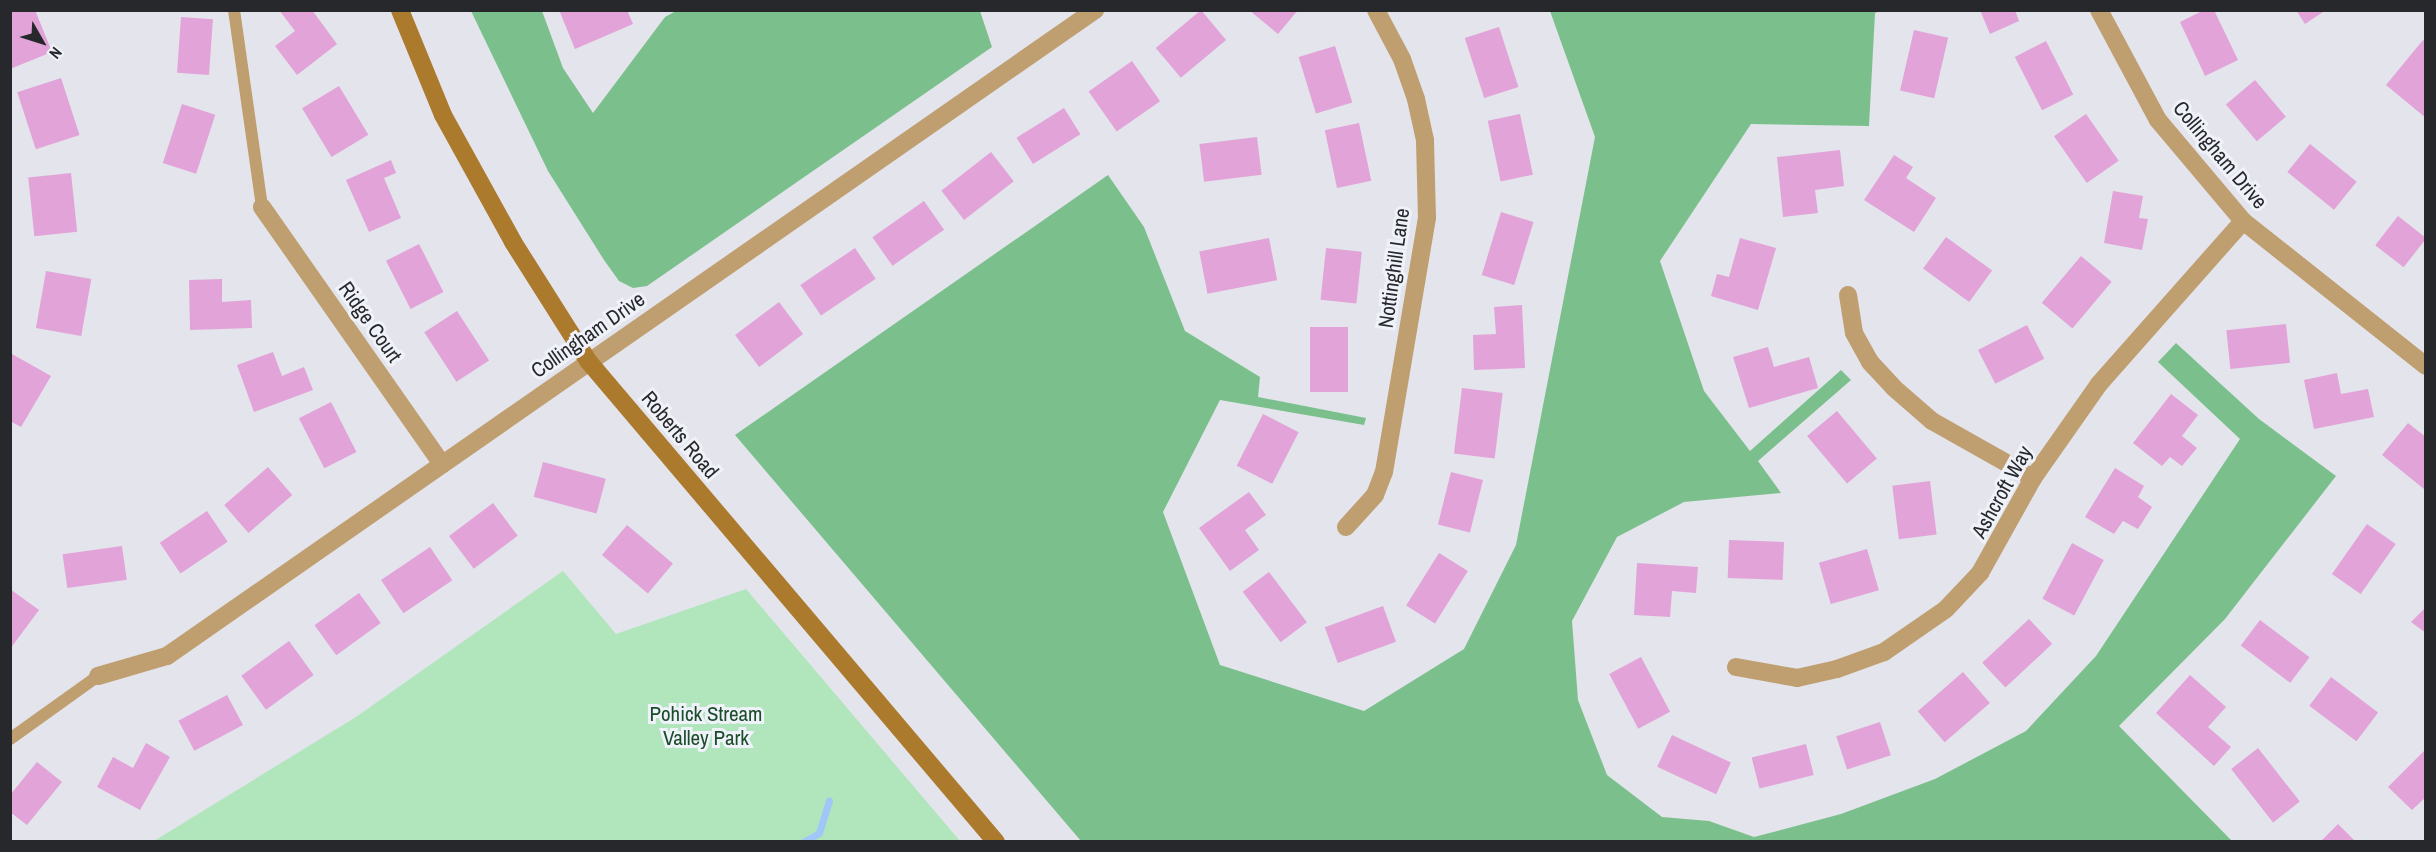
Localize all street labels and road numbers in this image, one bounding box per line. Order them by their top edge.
street label: Collingham Drive [2168,96,2272,214]
street label: Nottinghill Lane [1373,207,1415,329]
street label: Ridge Court [333,277,407,367]
street label: Collingham Drive [526,287,650,383]
street label: Roberts Road [636,386,724,484]
street label: Ashcroft Way [1966,441,2038,543]

